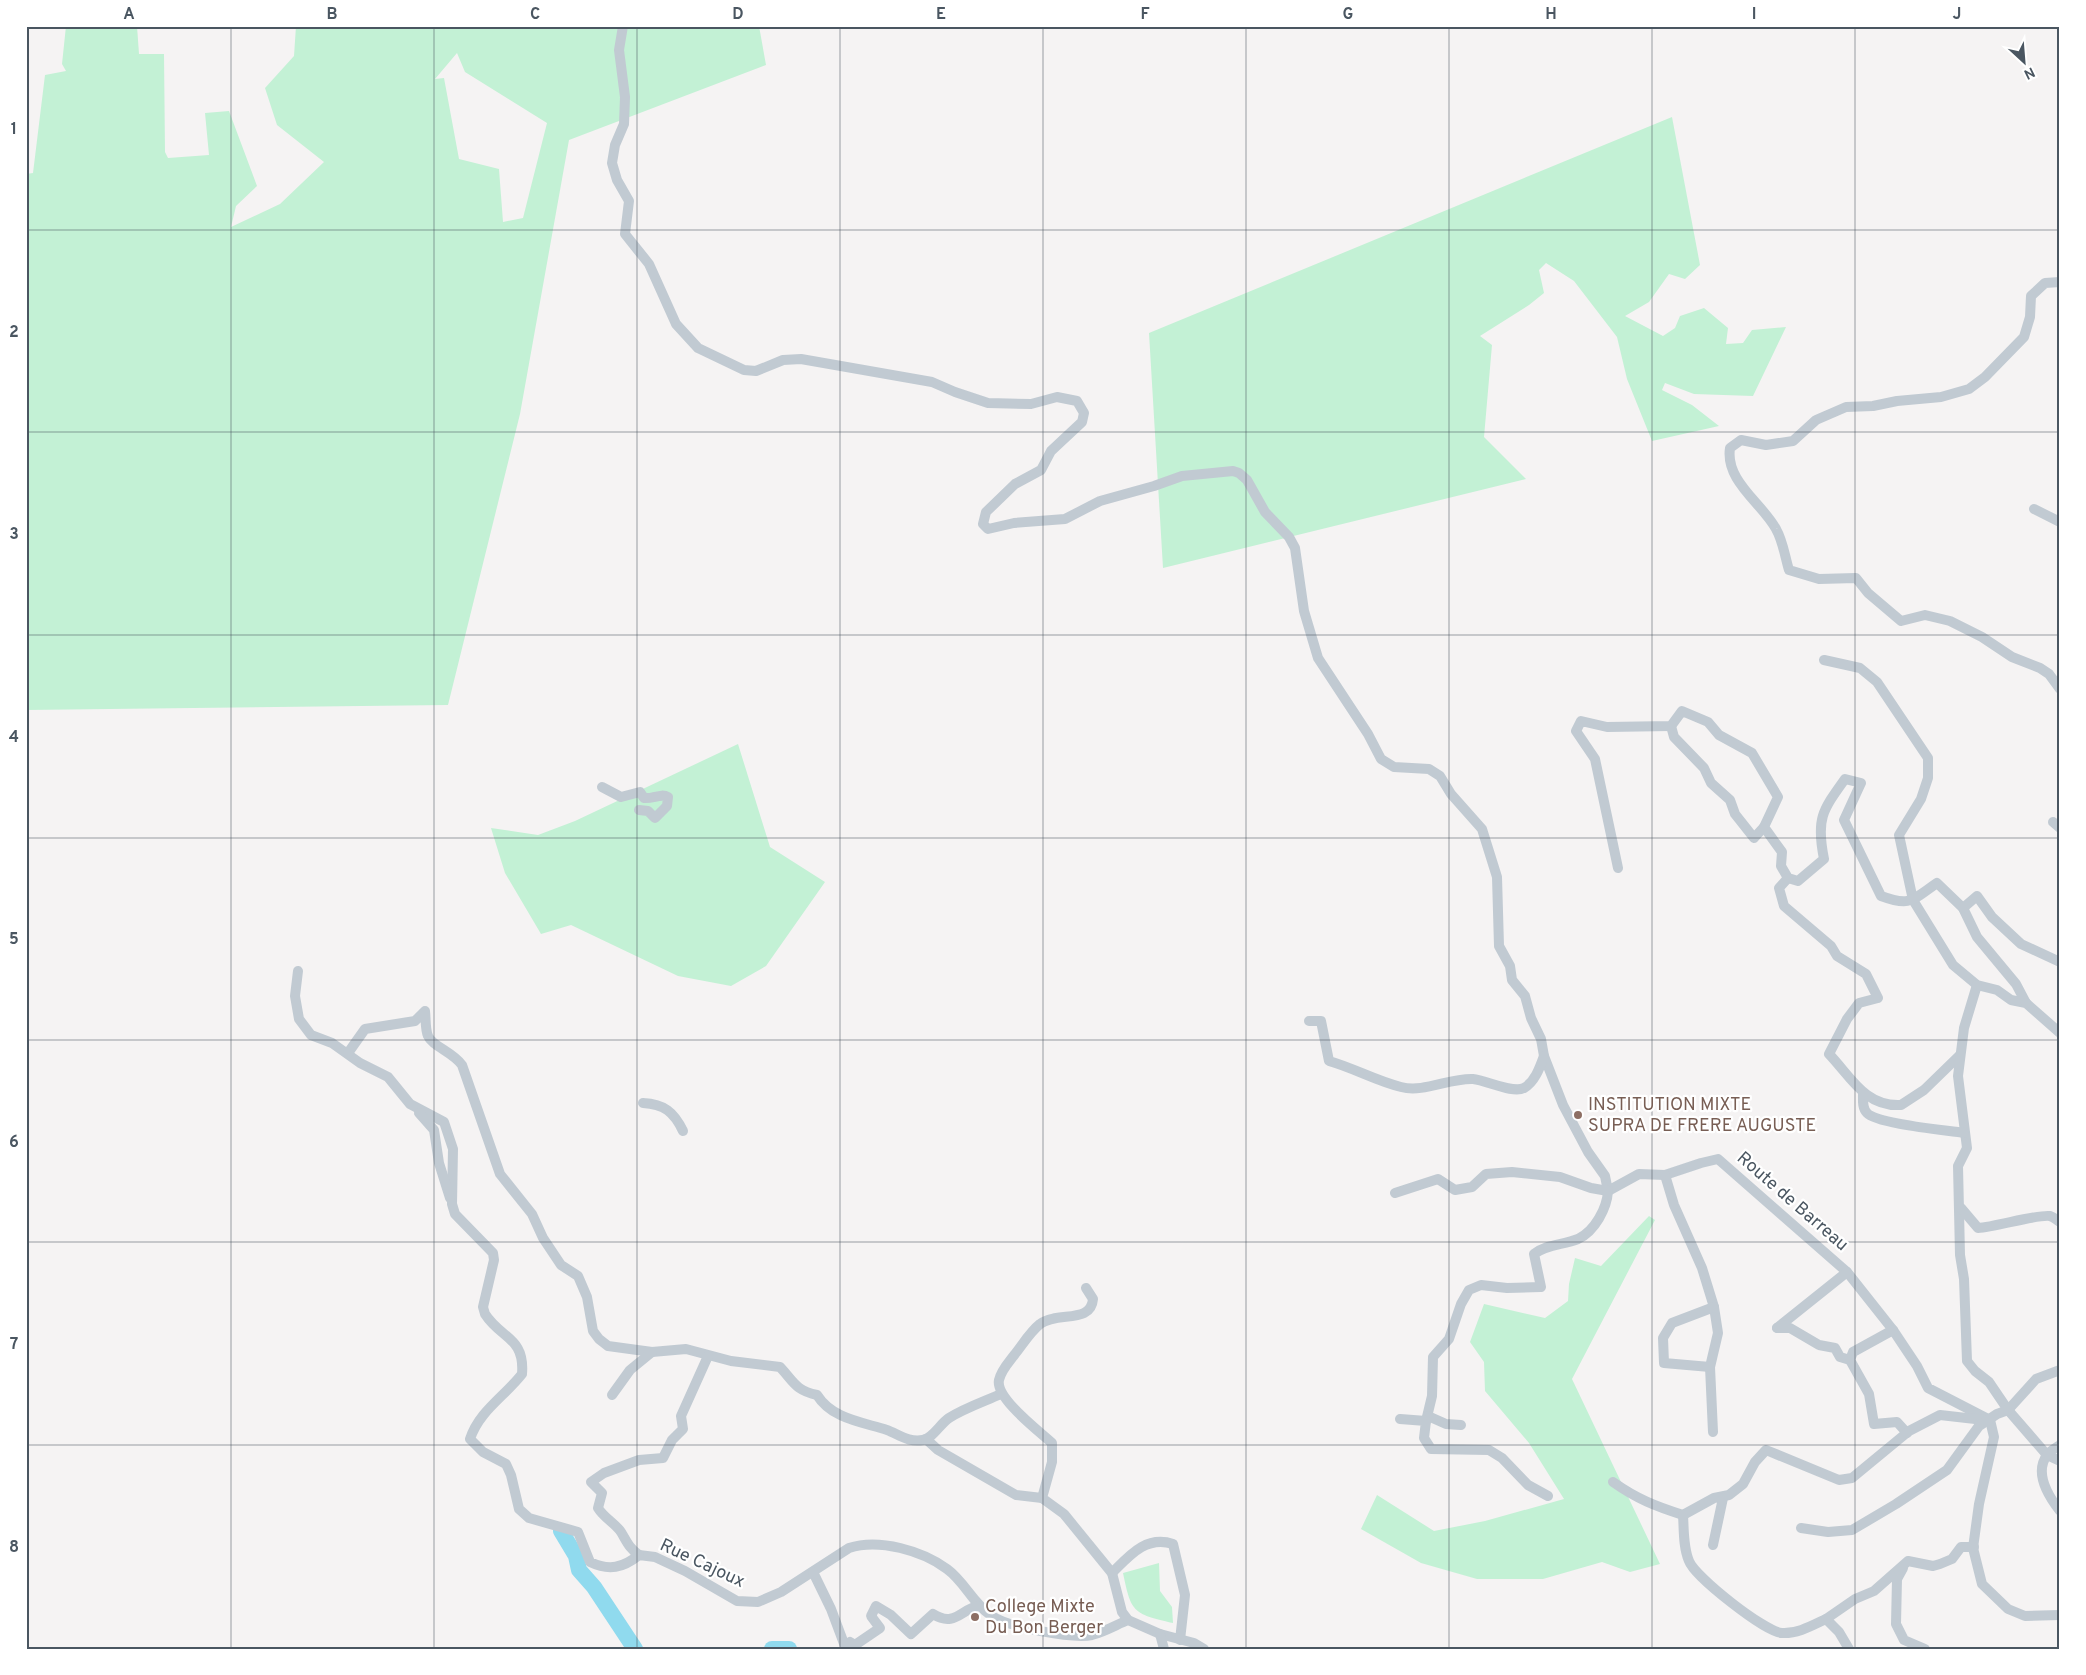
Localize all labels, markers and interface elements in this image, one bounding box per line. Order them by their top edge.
text: A [123,5,135,25]
text: B [326,5,338,25]
text: C [530,5,540,25]
text: D [732,5,744,25]
text: E [936,5,946,25]
text: F [1140,5,1150,25]
text: G [1343,5,1353,25]
text: H [1545,5,1557,25]
text: I [1752,5,1756,25]
text: J [1953,5,1961,25]
north arrow [1998,38,2048,88]
text: N [2021,62,2037,82]
text: 1 [11,120,17,140]
text: 2 [9,323,19,343]
text: 3 [9,525,19,545]
text: 4 [9,728,19,748]
text: 5 [9,930,19,950]
place label: INSTITUTION MIXTE SUPRA DE FRERE AUGUSTE [1588,1094,1816,1138]
marker: INSTITUTION MIXTE SUPRA DE FRERE AUGUSTE [1572,1109,1584,1121]
text: 6 [9,1133,19,1153]
street label: Route de Barreau [1731,1147,1853,1257]
text: 7 [10,1335,18,1355]
street label: Rue Cajoux [656,1534,748,1594]
text: 8 [9,1538,19,1558]
place label: College Mixte Du Bon Berger [985,1596,1103,1640]
marker: College Mixte Du Bon Berger [969,1611,981,1623]

